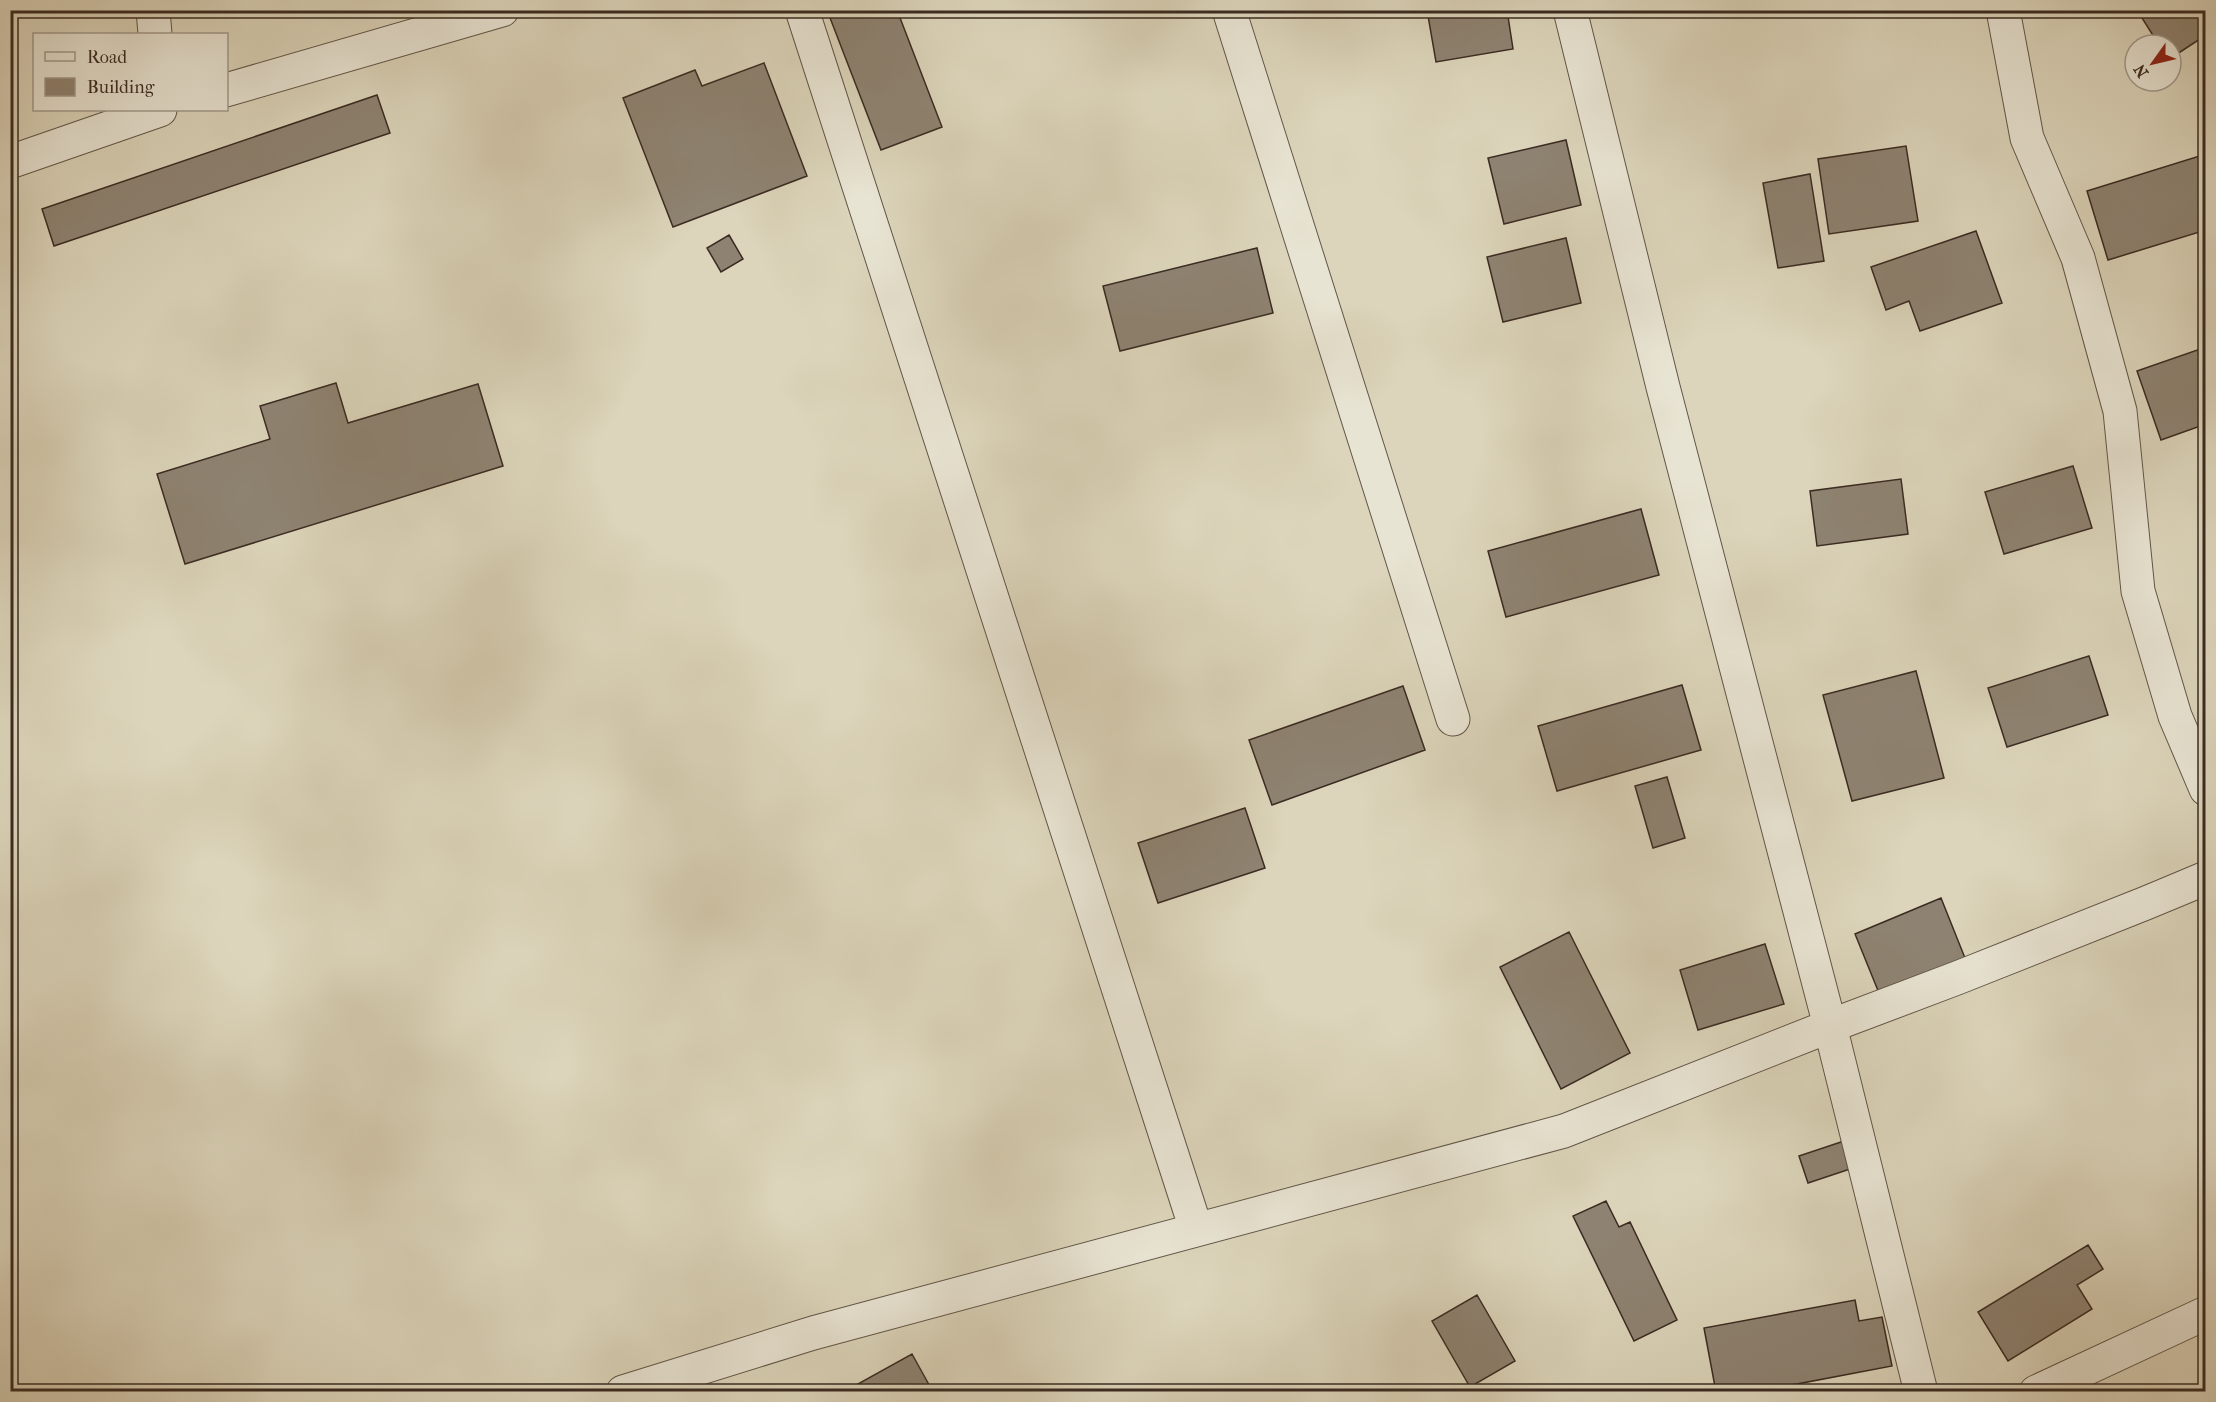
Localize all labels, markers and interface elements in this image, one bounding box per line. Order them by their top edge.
legend [33,33,228,111]
north arrow [2123,33,2183,93]
text: Road [87,47,127,68]
text: N [2129,60,2152,81]
text: Building [87,77,155,98]

